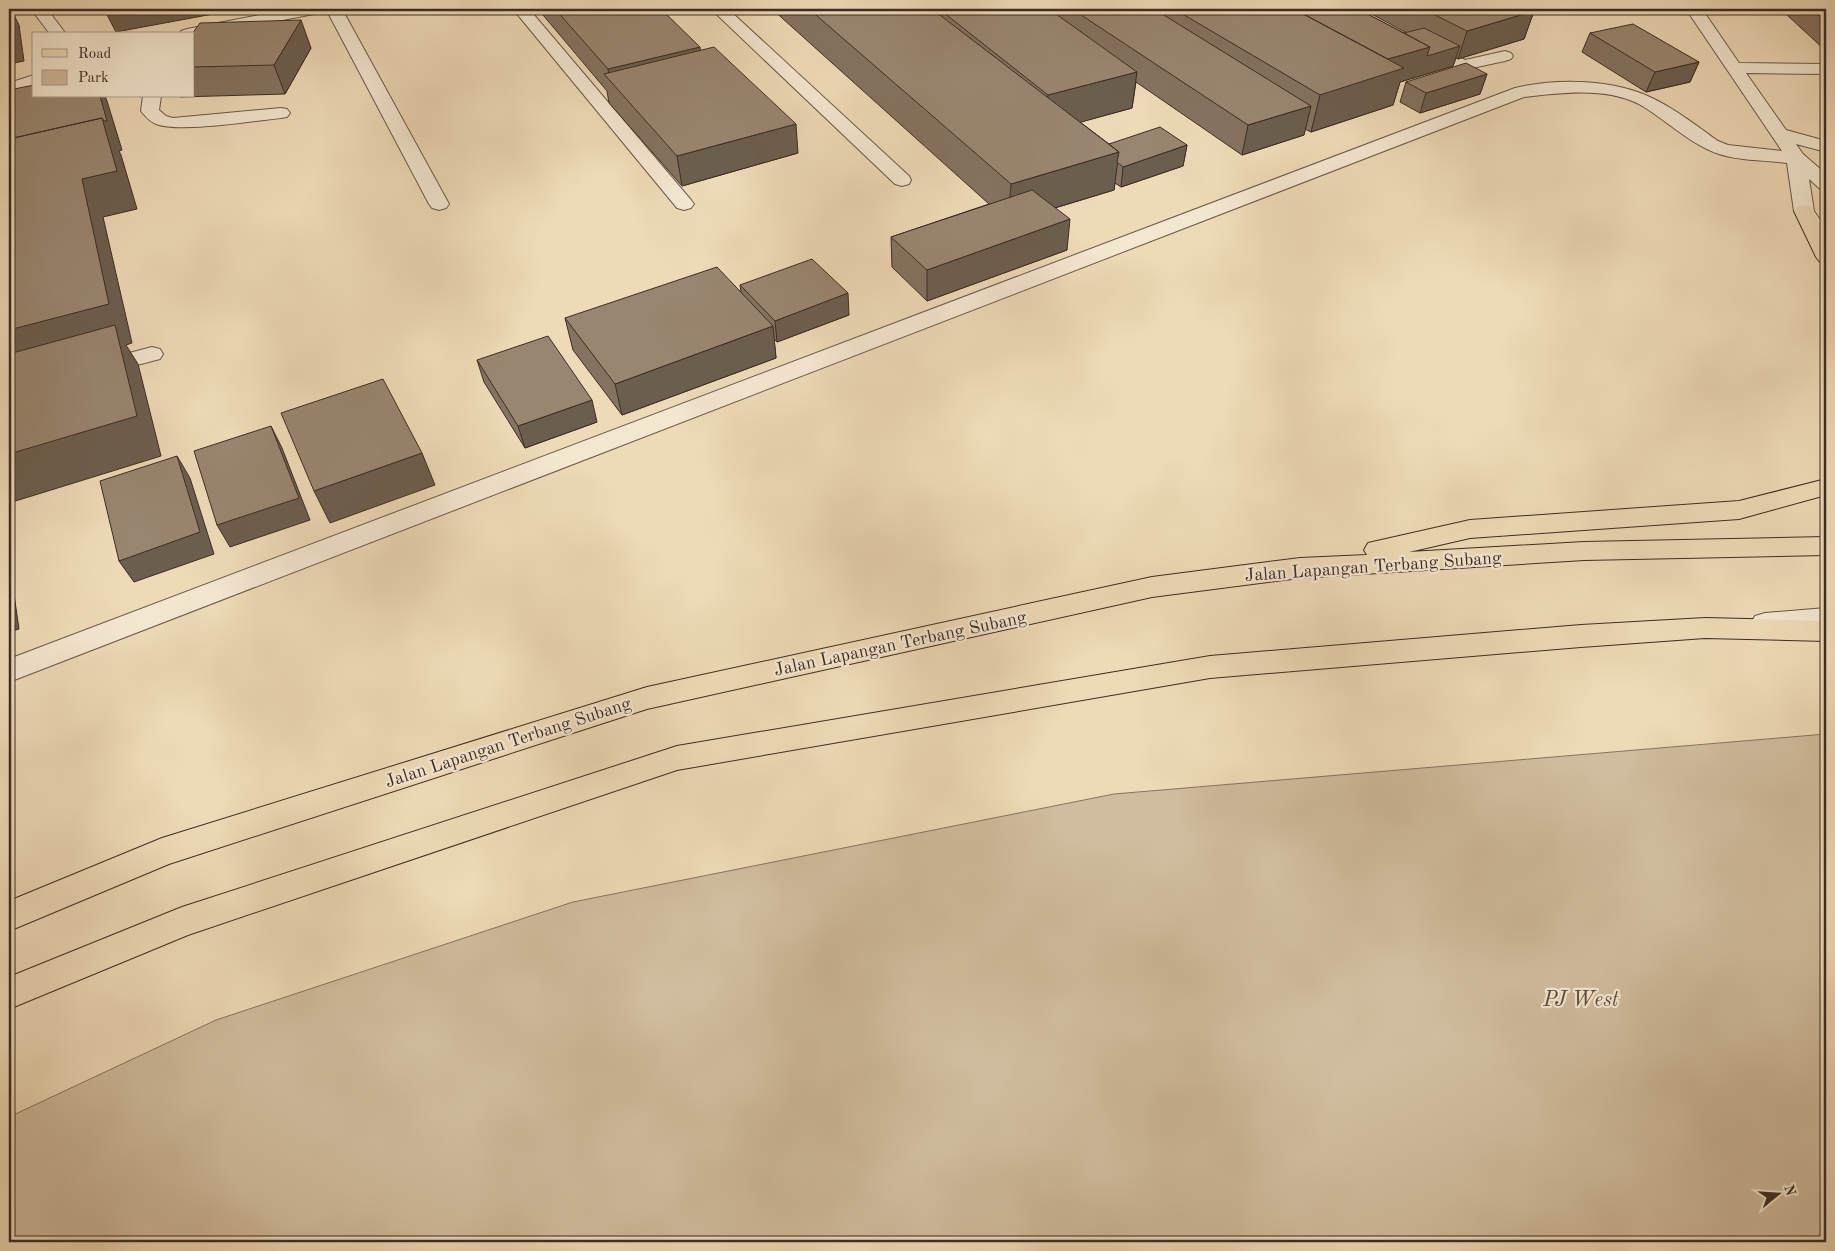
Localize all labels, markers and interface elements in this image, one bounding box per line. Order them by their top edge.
legend [32,32,195,98]
text: Road [78,47,112,62]
text: Park [78,71,109,86]
street label: Jalan Lapangan Terbang Subang [1244,549,1502,585]
street label: Jalan Lapangan Terbang Subang [772,608,1028,680]
street label: Jalan Lapangan Terbang Subang [383,695,634,791]
park label: PJ West [1542,990,1619,1011]
north arrow [1752,1168,1802,1218]
text: N [1781,1183,1798,1198]

